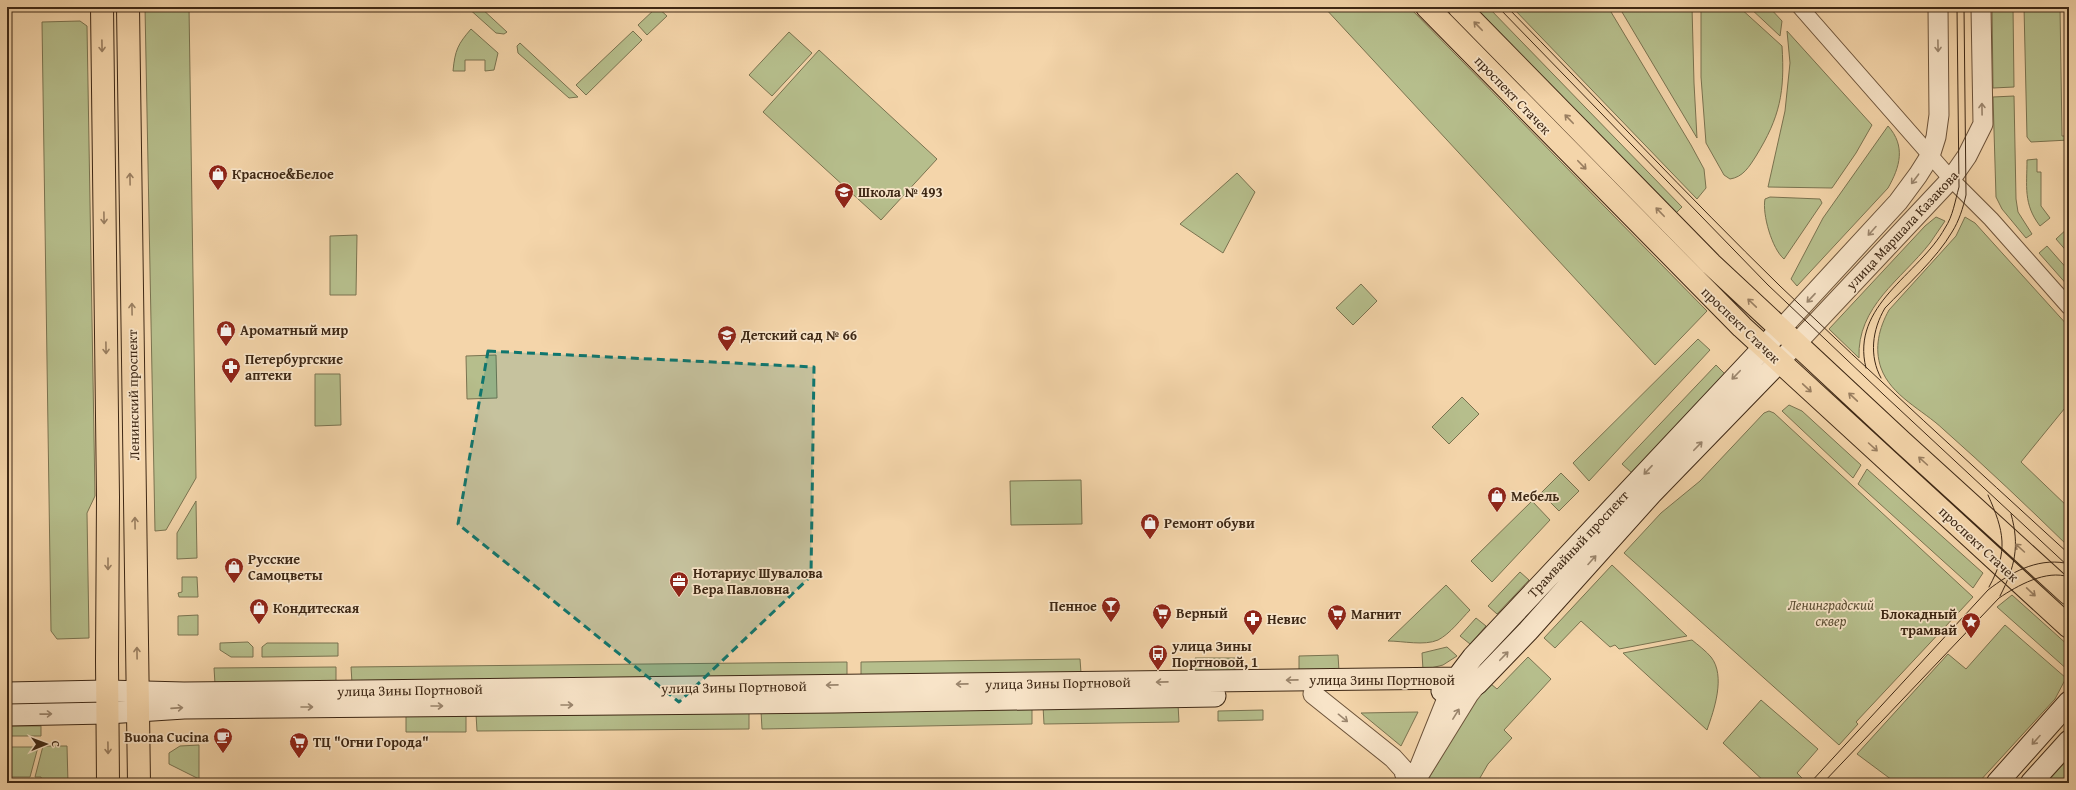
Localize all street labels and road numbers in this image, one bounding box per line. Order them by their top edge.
street label: проспект Стачек [1470,51,1556,139]
street label: улица Маршала Казакова [1841,166,1963,295]
street label: проспект Стачек [1697,282,1785,368]
street label: Ленинский проспект [122,329,144,460]
street label: Трамвайный проспект [1523,486,1633,602]
street label: проспект Стачек [1935,502,2024,587]
street label: улица Зины Портновой [1308,670,1455,690]
street label: улица Зины Портновой [984,672,1131,694]
street label: улица Зины Портновой [660,676,807,698]
street label: улица Зины Портновой [336,679,483,701]

